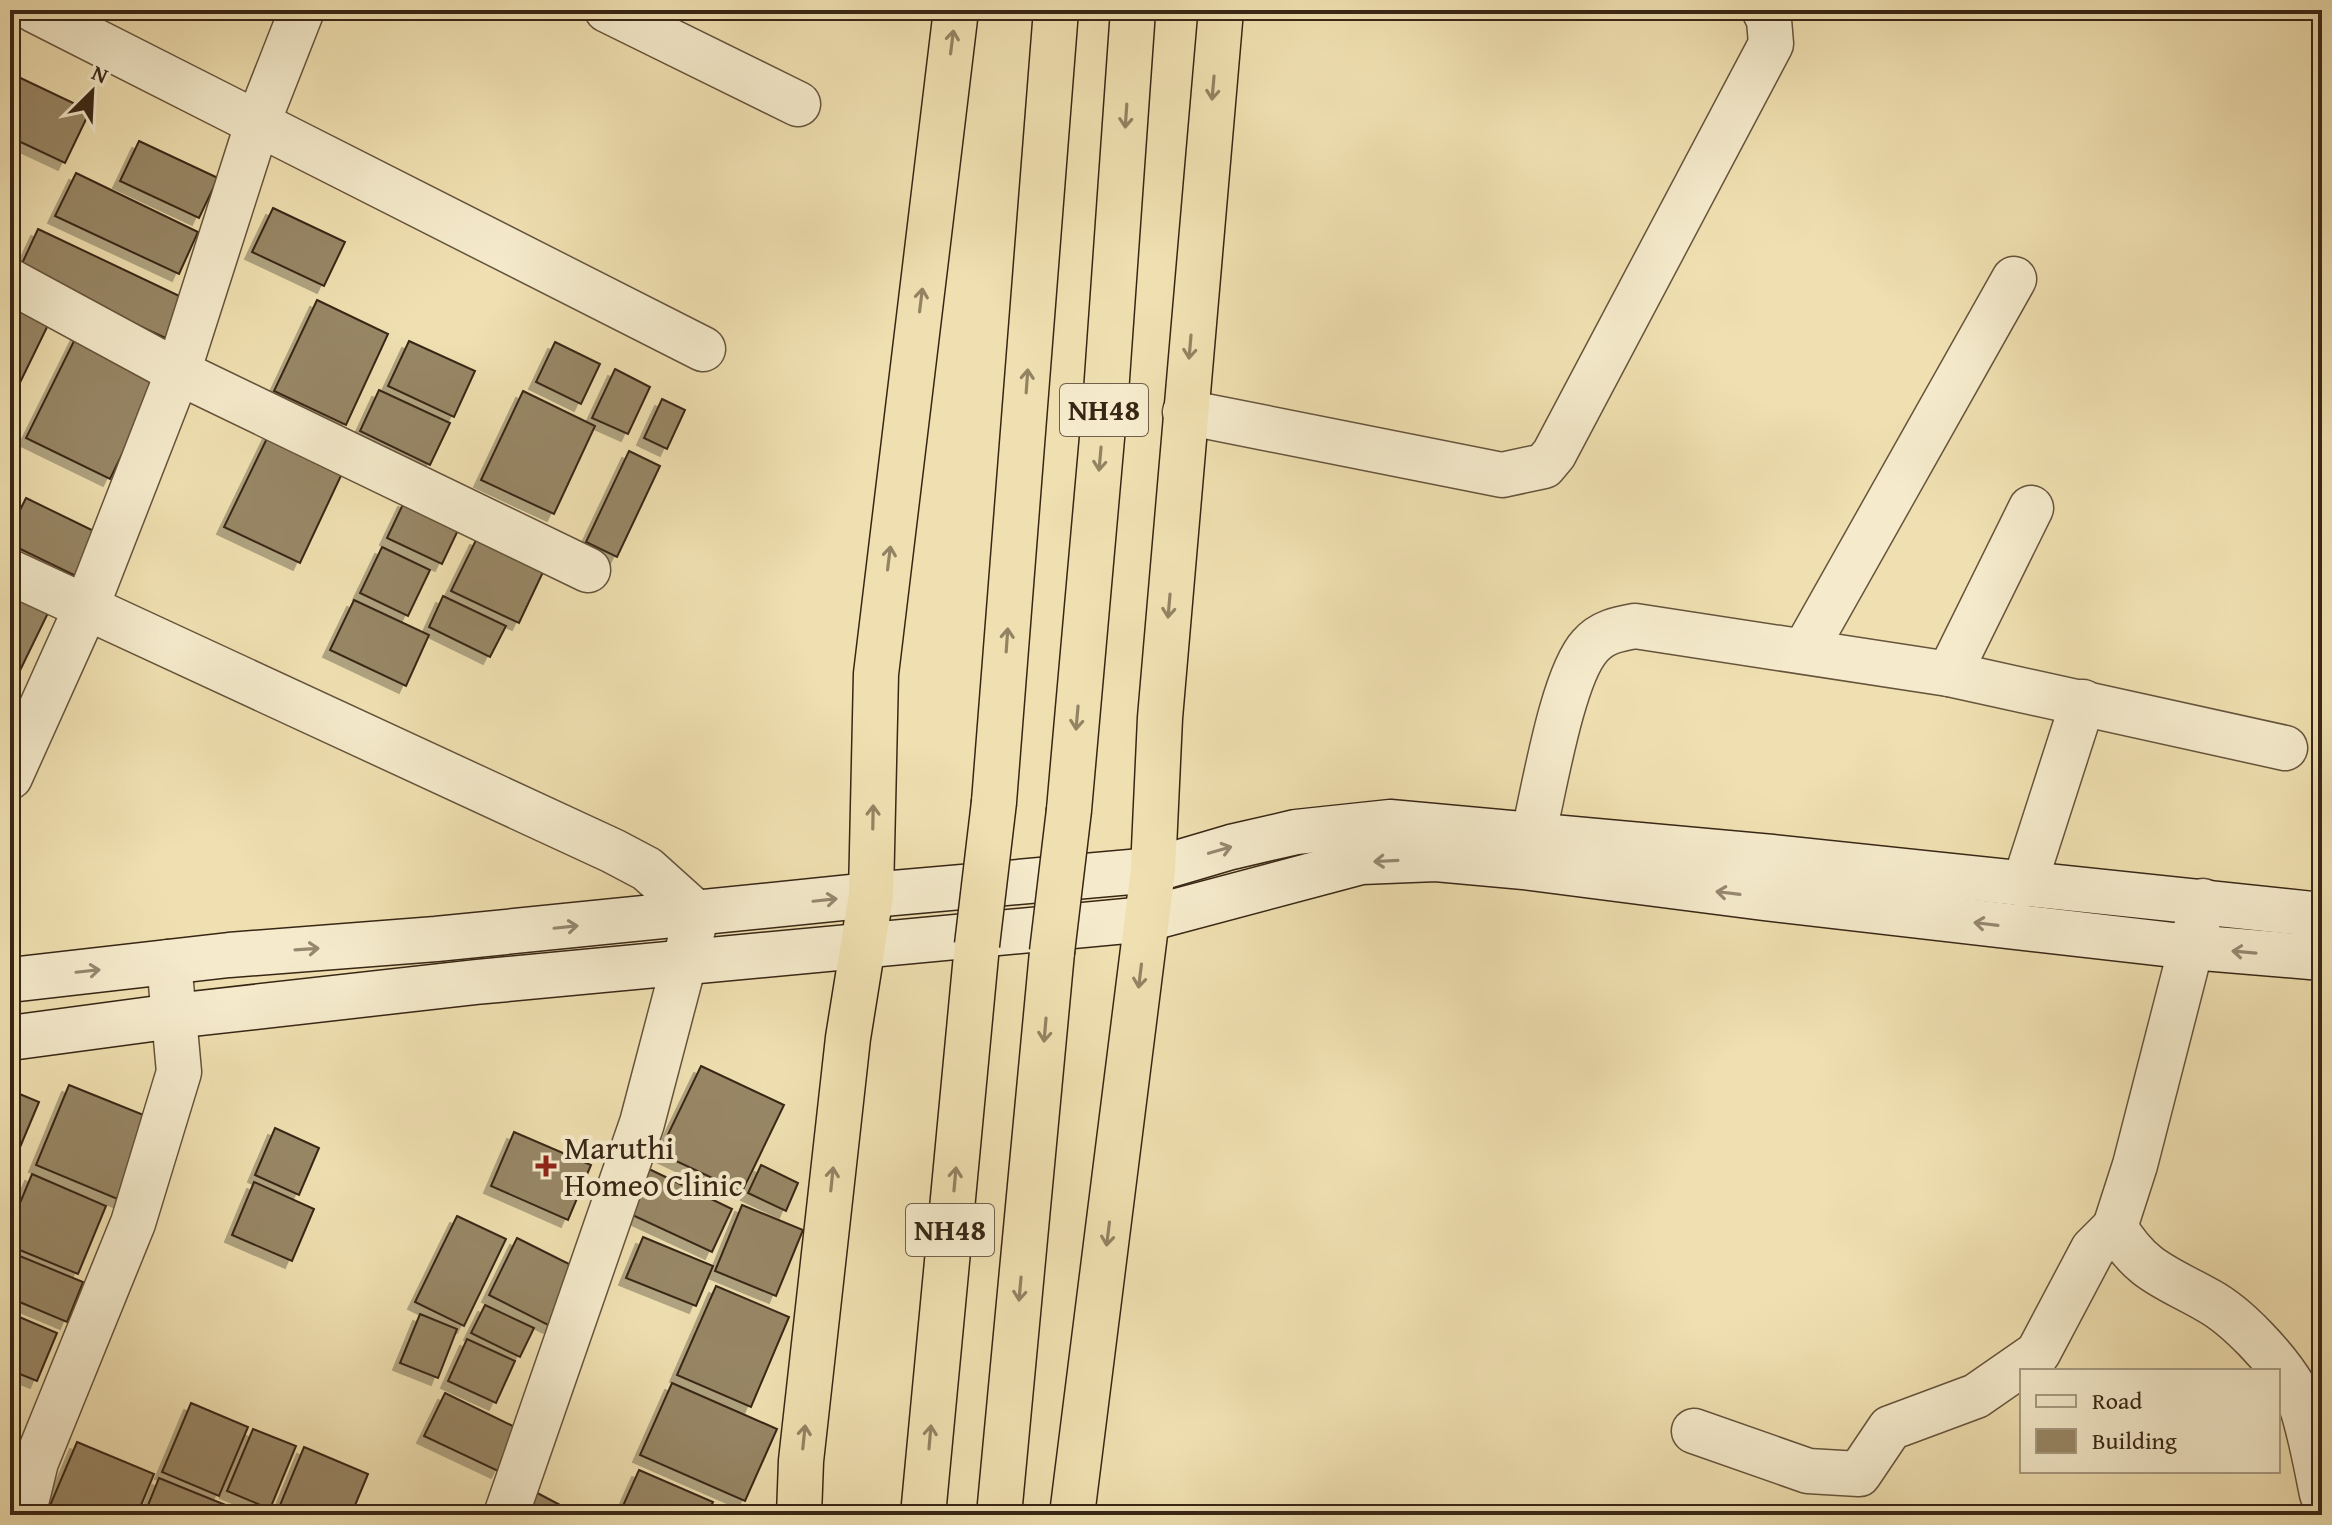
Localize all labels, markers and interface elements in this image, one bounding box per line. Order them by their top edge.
one-way arrow [945,29,960,55]
north arrow [52,52,132,132]
text: N [87,56,114,91]
one-way arrow [1206,74,1221,101]
one-way arrow [1118,102,1133,129]
one-way arrow [913,287,928,314]
one-way arrow [1183,333,1198,360]
one-way arrow [1020,368,1035,395]
road number: NH48 [1060,384,1148,436]
one-way arrow [1092,445,1107,472]
one-way arrow [882,545,897,572]
one-way arrow [1161,592,1176,619]
one-way arrow [1000,627,1015,654]
one-way arrow [1069,704,1084,731]
one-way arrow [865,804,880,831]
one-way arrow [1207,842,1233,857]
one-way arrow [1373,854,1400,869]
one-way arrow [1715,886,1741,901]
one-way arrow [811,893,838,908]
one-way arrow [1973,916,2000,931]
one-way arrow [552,919,579,934]
one-way arrow [293,941,320,956]
one-way arrow [2231,944,2258,959]
one-way arrow [1133,962,1148,989]
one-way arrow [74,964,100,979]
one-way arrow [1037,1016,1052,1043]
place label: Maruthi Homeo Clinic [564,1124,743,1208]
marker: Maruthi Homeo Clinic [535,1155,557,1177]
one-way arrow [825,1166,840,1193]
one-way arrow [948,1166,963,1192]
road number: NH48 [906,1204,994,1256]
one-way arrow [1100,1221,1115,1246]
one-way arrow [1012,1275,1027,1302]
legend [2020,1369,2280,1473]
text: Road [2092,1383,2142,1418]
text: Building [2092,1423,2177,1458]
one-way arrow [796,1424,811,1451]
one-way arrow [923,1424,938,1451]

